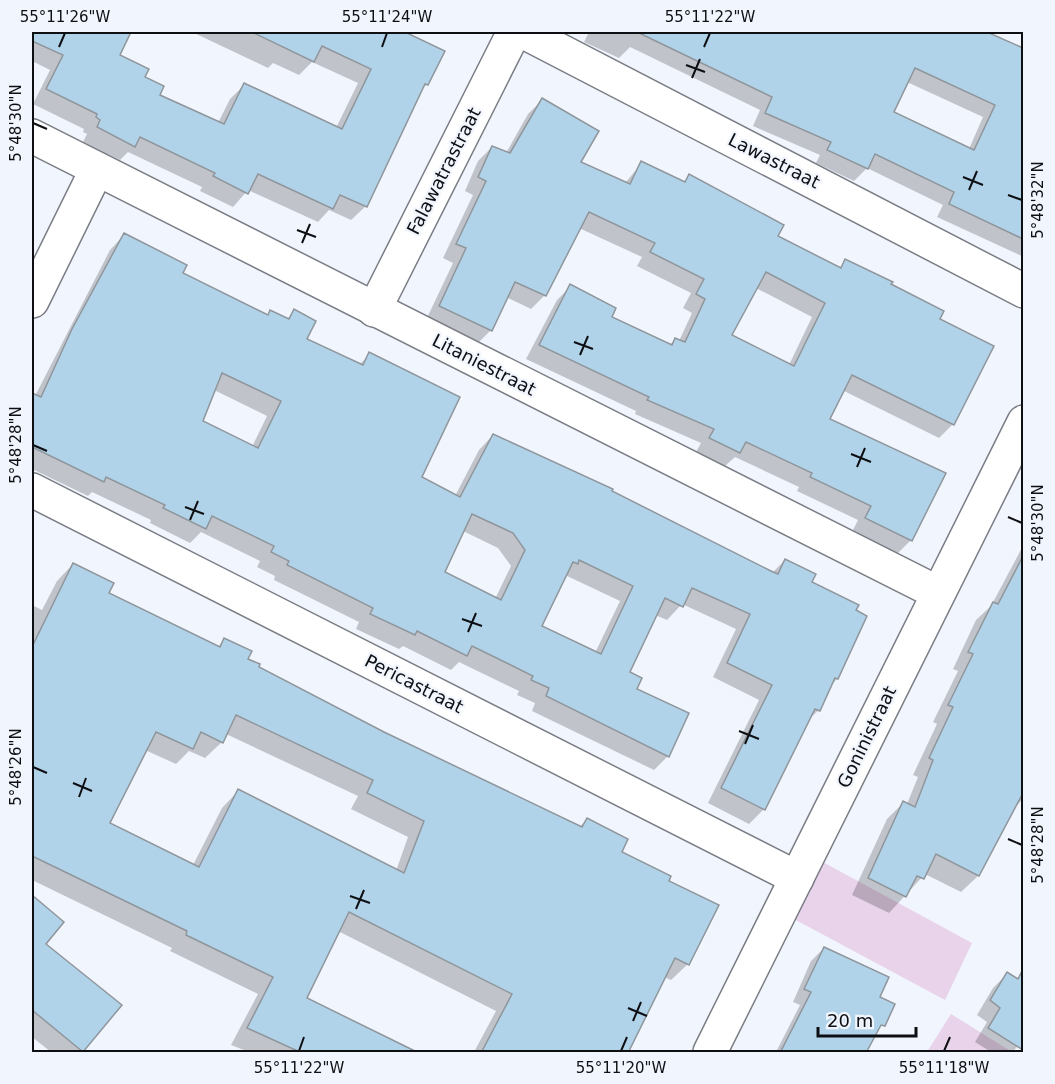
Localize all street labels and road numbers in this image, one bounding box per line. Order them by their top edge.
street label: Falawatrastraat [402,104,485,238]
street label: Lawastraat [725,129,823,193]
street label: Litaniestraat [429,329,540,400]
street label: Pericastraat [362,650,467,717]
street label: Goninistraat [833,682,900,791]

